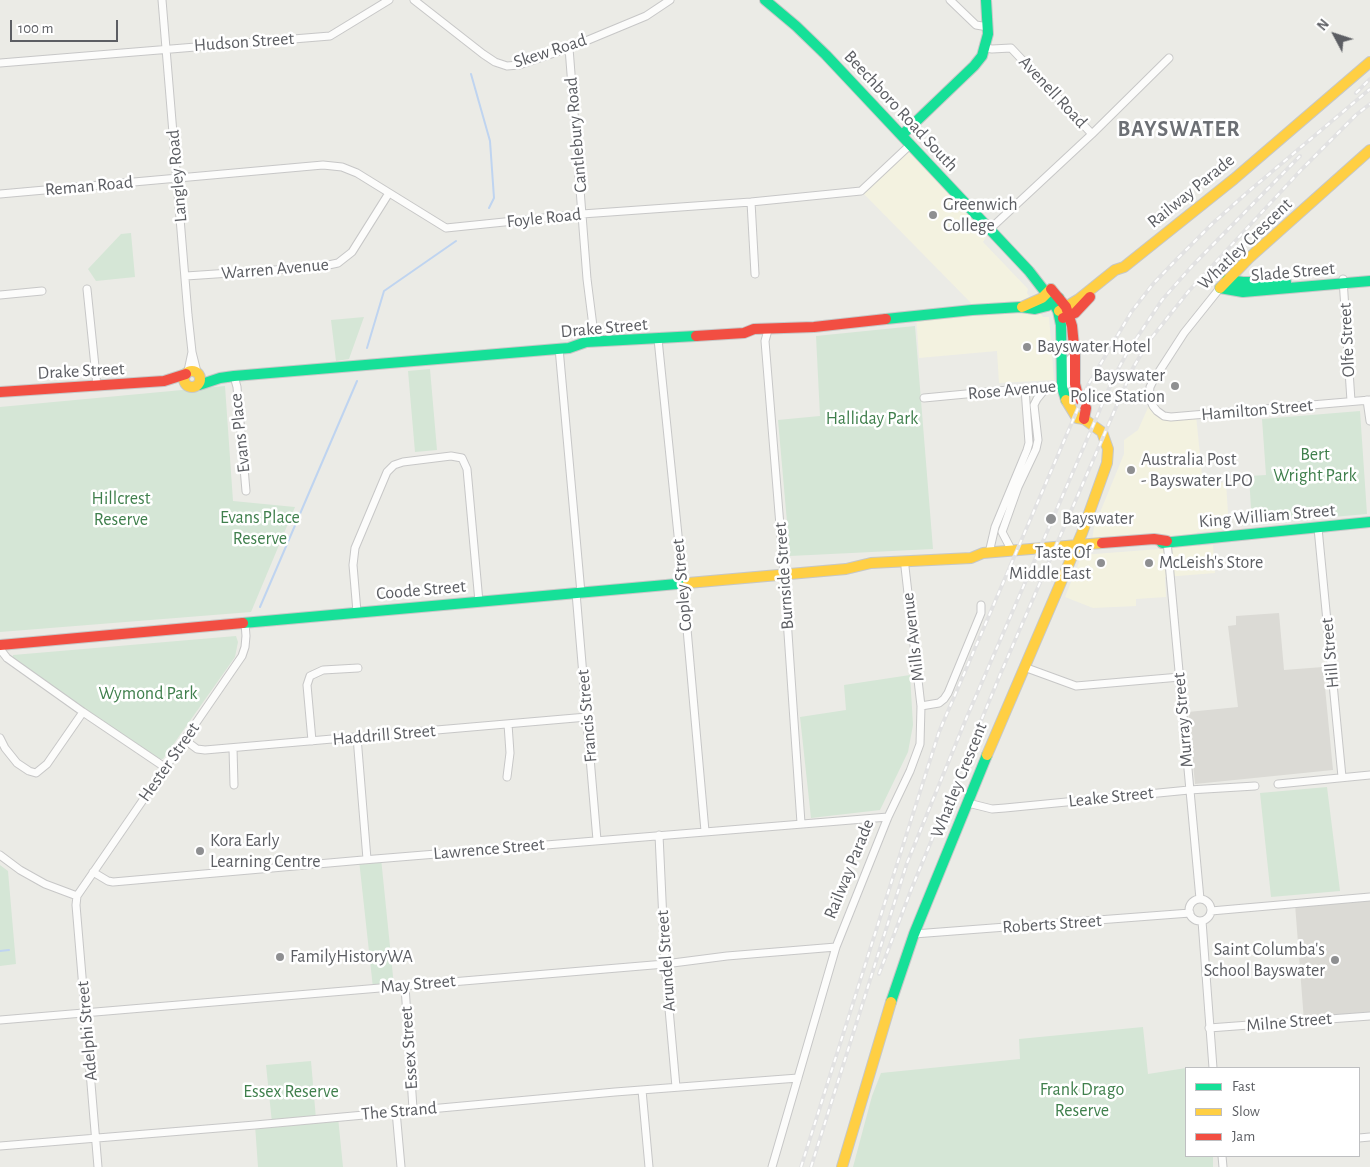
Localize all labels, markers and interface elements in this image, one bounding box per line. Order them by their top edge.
scale bar [12,10,120,42]
north arrow [1310,10,1360,60]
text: N [1315,17,1332,34]
text: 100 m [18,21,53,36]
street label: Hudson Street [193,28,295,56]
street label: Skew Road [511,29,589,73]
street label: Beechboro Road South [839,46,963,176]
street label: Avenell Road [1014,51,1092,133]
street label: Cantlebury Road [560,76,592,194]
district label: BAYSWATER [1116,116,1242,142]
street label: Langley Road [162,129,192,223]
street label: Railway Parade [1143,149,1239,233]
street label: Reman Road [44,171,134,201]
place label: Greenwich College [943,194,1018,236]
street label: Whatley Crescent [1193,194,1297,294]
street label: Foyle Road [506,203,582,233]
marker: Greenwich College [927,209,939,221]
street label: Warren Avenue [220,254,330,284]
street label: Slade Street [1250,258,1336,286]
street label: Olfe Street [1334,302,1360,378]
street label: Drake Street [560,313,648,343]
place label: Bayswater Hotel [1037,336,1151,358]
marker: Bayswater Hotel [1021,341,1033,353]
street label: Drake Street [37,358,125,384]
place label: Bayswater Police Station [1070,365,1165,408]
street label: Rose Avenue [967,375,1057,405]
marker: Bayswater Police Station [1169,380,1181,392]
street label: Evans Place [225,392,255,474]
street label: Hamilton Street [1200,394,1314,426]
park label: Halliday Park [826,408,918,430]
park label: Bert Wright Park [1273,444,1357,486]
place label: Australia Post - Bayswater LPO [1141,449,1253,492]
marker: Australia Post - Bayswater LPO [1125,464,1137,476]
park label: Hillcrest Reserve [92,488,150,530]
street label: King William Street [1198,499,1336,533]
park label: Evans Place Reserve [220,507,300,550]
place label: Bayswater [1062,508,1134,530]
marker: Bayswater [1044,512,1058,526]
street label: Burnside Street [769,522,799,630]
street label: Copley Street [667,538,697,632]
place label: Taste Of Middle East [1009,542,1091,584]
place label: McLeish's Store [1159,552,1263,574]
marker: Taste Of Middle East [1095,557,1107,569]
marker: McLeish's Store [1143,557,1155,569]
street label: Coode Street [375,575,467,605]
street label: Mills Avenue [897,591,929,683]
street label: Hill Street [1316,617,1344,689]
street label: Francis Street [572,668,602,764]
street label: Murray Street [1168,672,1198,768]
park label: Wymond Park [98,683,198,705]
street label: Hester Street [134,718,204,806]
street label: Whatley Crescent [926,719,992,841]
street label: Haddrill Street [332,720,436,750]
street label: Leake Street [1067,782,1155,812]
street label: Railway Parade [819,816,879,922]
place label: Kora Early Learning Centre [210,830,321,872]
street label: Lawrence Street [432,833,546,865]
marker: Kora Early Learning Centre [194,845,206,857]
street label: Arundel Street [652,910,680,1012]
street label: Roberts Street [1002,910,1102,938]
place label: Saint Columba's School Bayswater [1204,939,1325,982]
place label: FamilyHistoryWA [290,946,413,968]
marker: FamilyHistoryWA [274,951,286,963]
marker: Saint Columba's School Bayswater [1329,954,1341,966]
street label: May Street [380,970,456,998]
street label: Adelphi Street [72,980,102,1082]
street label: Essex Street [395,1006,423,1090]
street label: Milne Street [1245,1007,1333,1037]
legend [1185,1067,1360,1157]
park label: Frank Drago Reserve [1040,1079,1124,1122]
text: Fast [1232,1079,1255,1094]
park label: Essex Reserve [243,1081,339,1103]
street label: The Strand [360,1097,438,1125]
text: Slow [1232,1104,1260,1119]
text: Jam [1232,1129,1255,1144]

